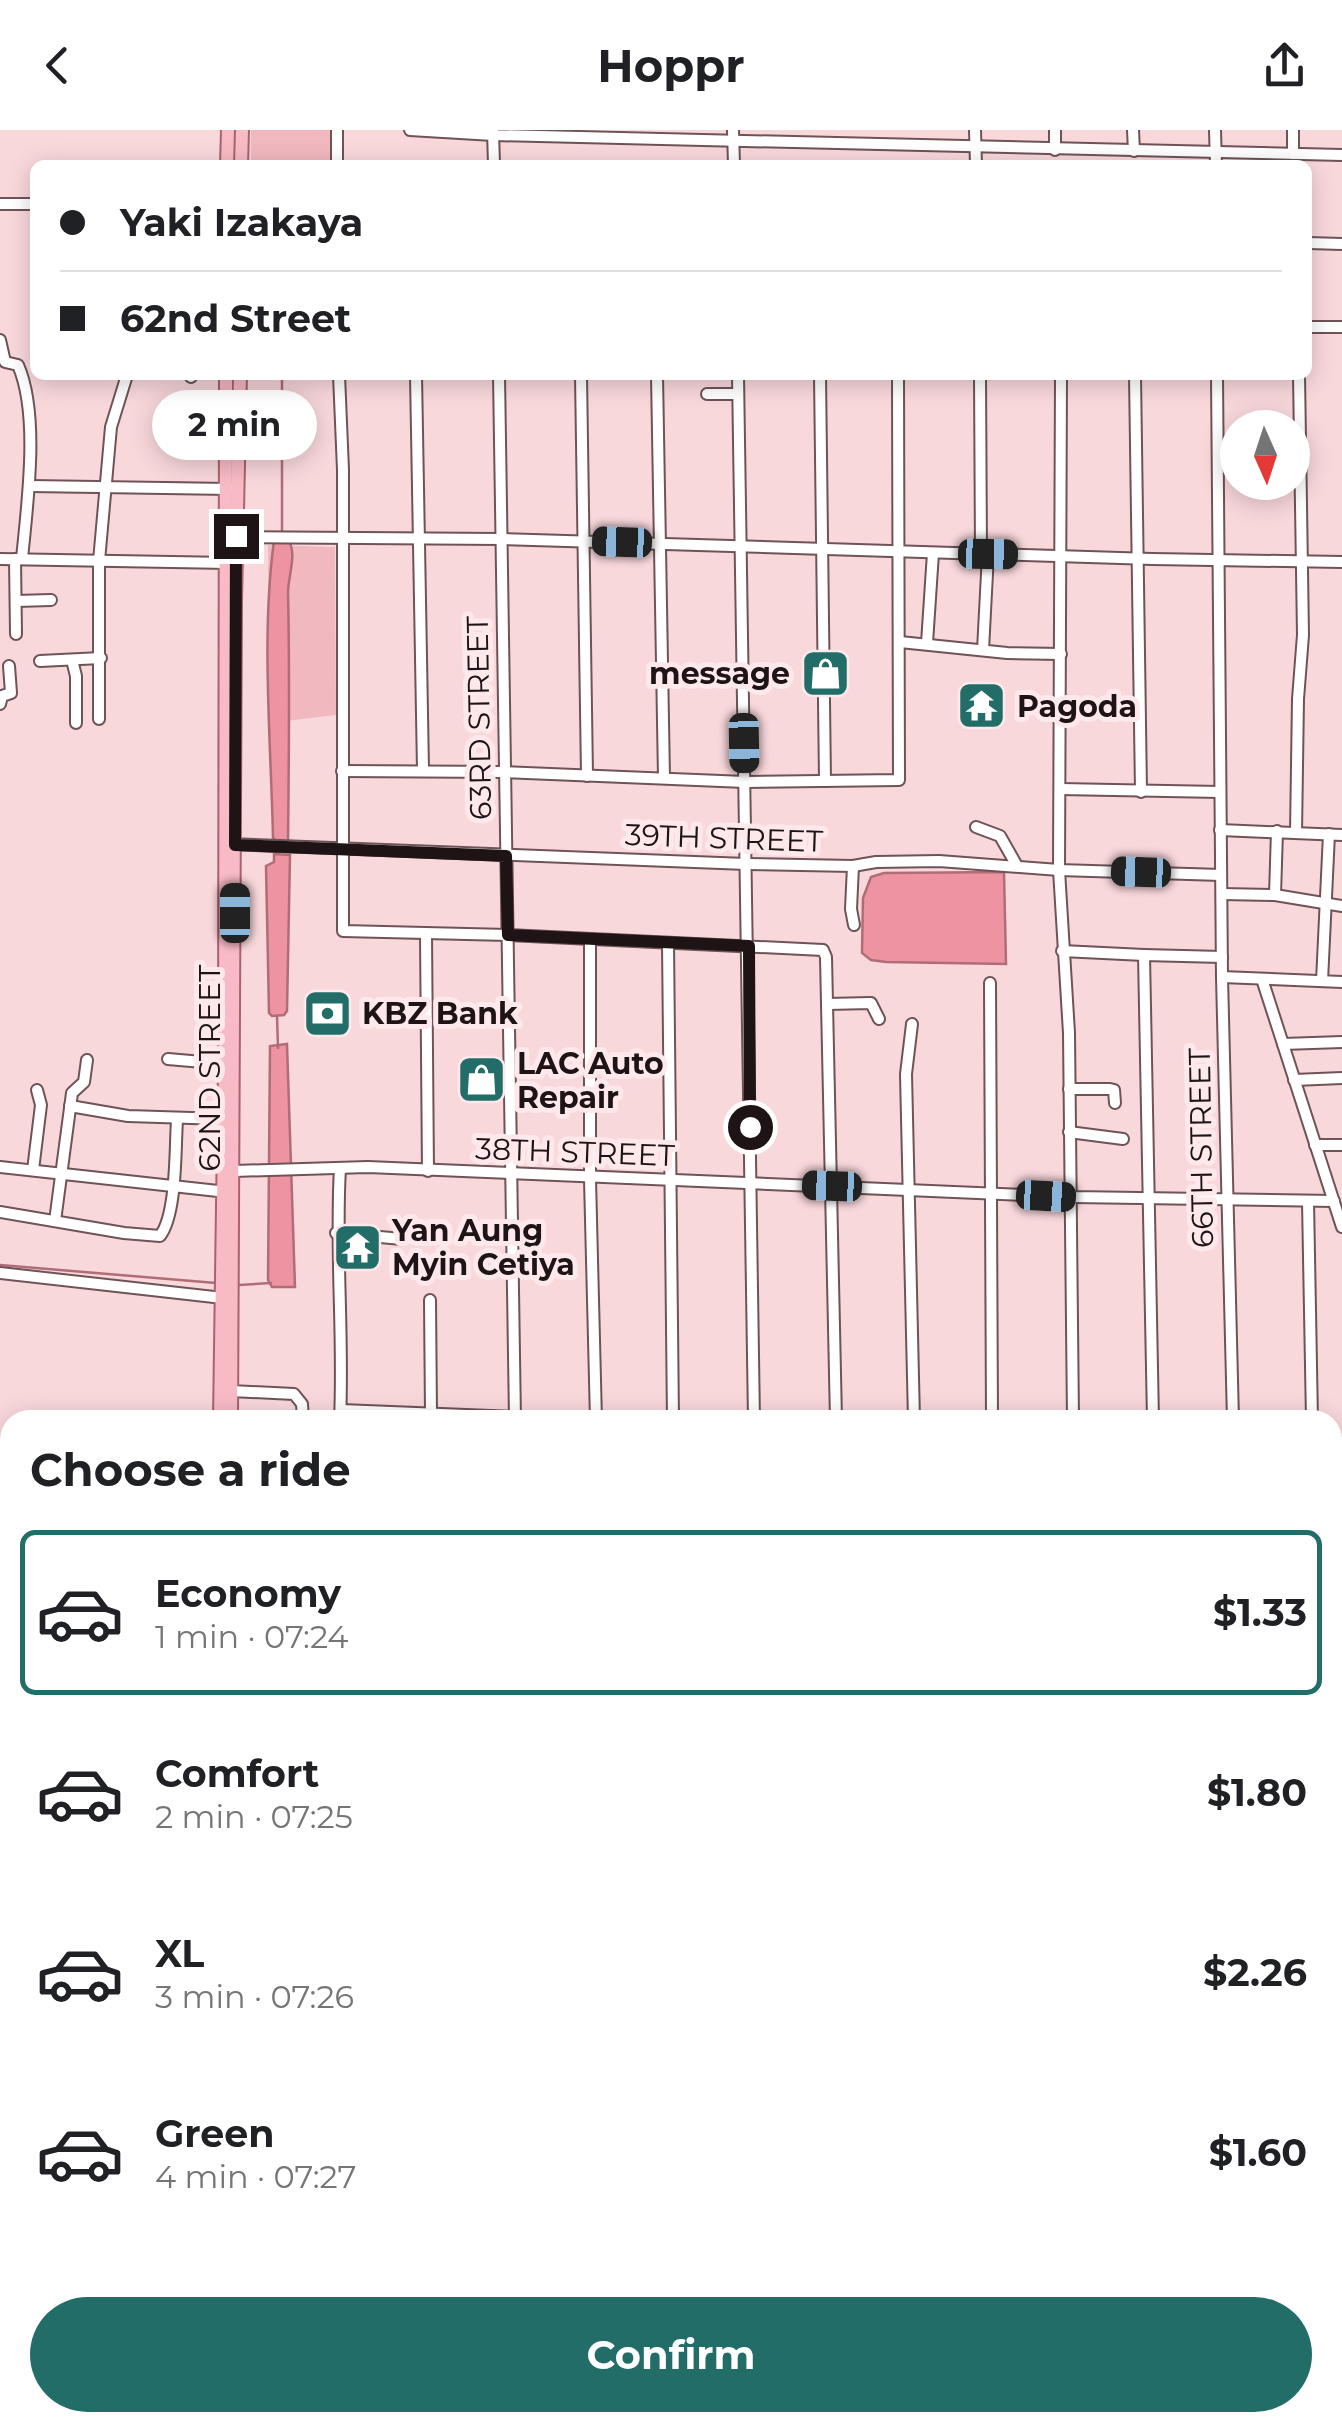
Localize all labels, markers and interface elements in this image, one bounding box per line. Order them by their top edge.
icon: back [30,38,85,93]
text: Hoppr [597,38,745,93]
icon: share [1257,38,1312,93]
text: Yaki Izakaya [120,199,363,246]
text: 62nd Street [120,295,351,342]
callout: 2 min [154,391,318,461]
text: 2 min [188,405,281,444]
north arrow [1220,410,1310,500]
map controls [1220,410,1310,500]
route end [214,514,259,559]
car [591,526,653,558]
car [958,538,1018,570]
street label: 63RD STREET [459,615,499,820]
shop icon: message [799,647,851,699]
place label: message [649,655,790,692]
temple icon: Pagoda [956,680,1008,732]
place label: Pagoda [1017,688,1137,725]
car [728,713,760,773]
street label: 39TH STREET [624,816,825,860]
car [1110,856,1172,888]
car [220,883,250,943]
street label: 62ND STREET [191,964,228,1171]
bank icon: KBZ Bank [301,987,353,1039]
place label: KBZ Bank [362,995,518,1032]
place label: LAC Auto Repair [517,1045,664,1116]
street label: 66TH STREET [1181,1047,1221,1248]
shop icon: LAC Auto Repair [456,1054,508,1106]
route start [728,1105,773,1150]
street label: 38TH STREET [475,1130,676,1174]
car [801,1170,863,1202]
car [1015,1179,1077,1213]
place label: Yan Aung Myin Cetiya [391,1212,575,1283]
temple icon: Yan Aung Myin Cetiya [331,1221,383,1273]
text: Choose a ride [30,1442,351,1497]
icon: car [35,1568,125,1658]
text: Economy [155,1570,341,1617]
text: $1.33 [1213,1589,1307,1636]
text: 1 min · 07:24 [155,1617,349,1656]
icon: car [35,1748,125,1838]
text: Comfort [155,1750,319,1797]
text: $1.80 [1207,1769,1307,1816]
text: 2 min · 07:25 [155,1797,353,1836]
icon: car [35,1928,125,2018]
text: XL [155,1930,204,1977]
text: $2.26 [1203,1949,1307,1996]
text: 3 min · 07:26 [155,1977,354,2016]
icon: car [35,2108,125,2198]
text: Green [155,2110,275,2157]
text: $1.60 [1209,2129,1307,2176]
text: 4 min · 07:27 [155,2157,356,2196]
button: Confirm [30,2297,1312,2412]

